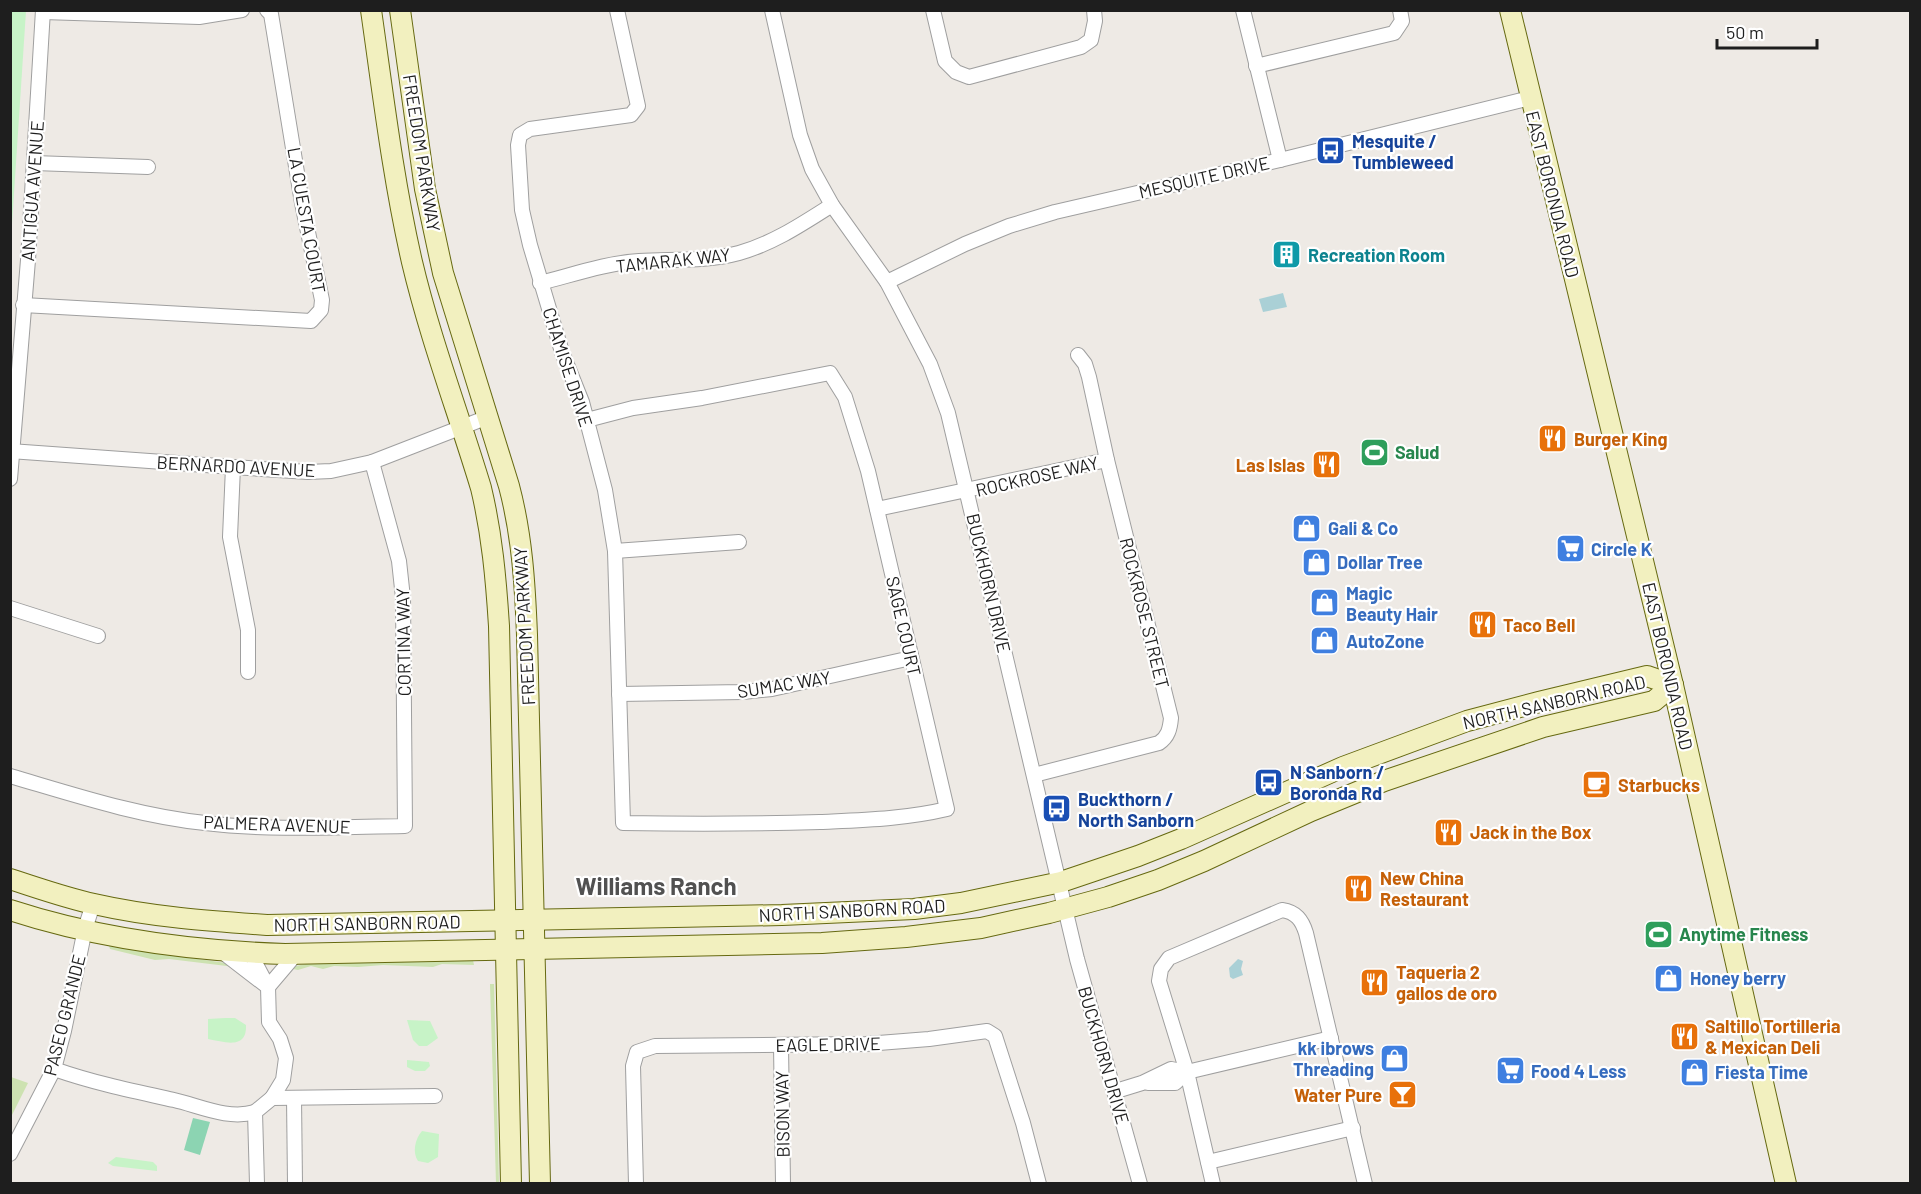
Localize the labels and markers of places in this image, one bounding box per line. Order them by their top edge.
place label: Mesquite / Tumbleweed [1352,130,1454,173]
bus stop icon: Mesquite / Tumbleweed [1315,135,1347,167]
building icon: Recreation Room [1271,239,1303,271]
place label: Recreation Room [1308,244,1445,266]
restaurant icon: Burger King [1537,423,1569,455]
place label: Burger King [1574,428,1667,450]
sports icon: Salud [1358,436,1390,468]
place label: Salud [1395,441,1440,463]
restaurant icon: Las Islas [1310,449,1342,481]
place label: Las Islas [1236,454,1305,476]
shop icon: Gali & Co [1291,512,1323,544]
place label: Gali & Co [1328,517,1398,539]
supermarket icon: Circle K [1554,533,1586,565]
place label: Circle K [1591,538,1652,560]
shop icon: Dollar Tree [1300,546,1332,578]
place label: Dollar Tree [1337,551,1423,573]
place label: Magic Beauty Hair [1346,582,1438,625]
shop icon: Magic Beauty Hair [1309,587,1341,619]
restaurant icon: Taco Bell [1466,609,1498,641]
place label: Taco Bell [1503,614,1575,636]
shop icon: AutoZone [1309,625,1341,657]
place label: AutoZone [1346,630,1424,652]
place label: N Sanborn / Boronda Rd [1290,761,1385,804]
bus stop icon: N Sanborn / Boronda Rd [1253,766,1285,798]
cafe icon: Starbucks [1581,769,1613,801]
place label: Starbucks [1618,774,1700,796]
place label: Buckthorn / North Sanborn [1078,788,1194,831]
bus stop icon: Buckthorn / North Sanborn [1041,793,1073,825]
restaurant icon: Jack in the Box [1433,816,1465,848]
place label: Jack in the Box [1470,821,1592,843]
place label: New China Restaurant [1380,867,1469,910]
restaurant icon: New China Restaurant [1343,872,1375,904]
sports icon: Anytime Fitness [1642,918,1674,950]
place label: Anytime Fitness [1679,923,1808,945]
place label: Taqueria 2 gallos de oro [1396,961,1497,1004]
shop icon: Honey berry [1653,962,1685,994]
restaurant icon: Taqueria 2 gallos de oro [1359,966,1391,998]
place label: Honey berry [1690,967,1786,989]
place label: Saltillo Tortilleria & Mexican Deli [1705,1015,1840,1058]
restaurant icon: Saltillo Tortilleria & Mexican Deli [1668,1020,1700,1052]
place label: kk ibrows Threading [1293,1037,1374,1080]
shop icon: kk ibrows Threading [1379,1042,1411,1074]
supermarket icon: Food 4 Less [1494,1055,1526,1087]
shop icon: Fiesta Time [1678,1056,1710,1088]
place label: Food 4 Less [1531,1060,1626,1082]
place label: Fiesta Time [1715,1061,1808,1083]
bar icon: Water Pure [1387,1079,1419,1111]
place label: Water Pure [1294,1084,1382,1106]

